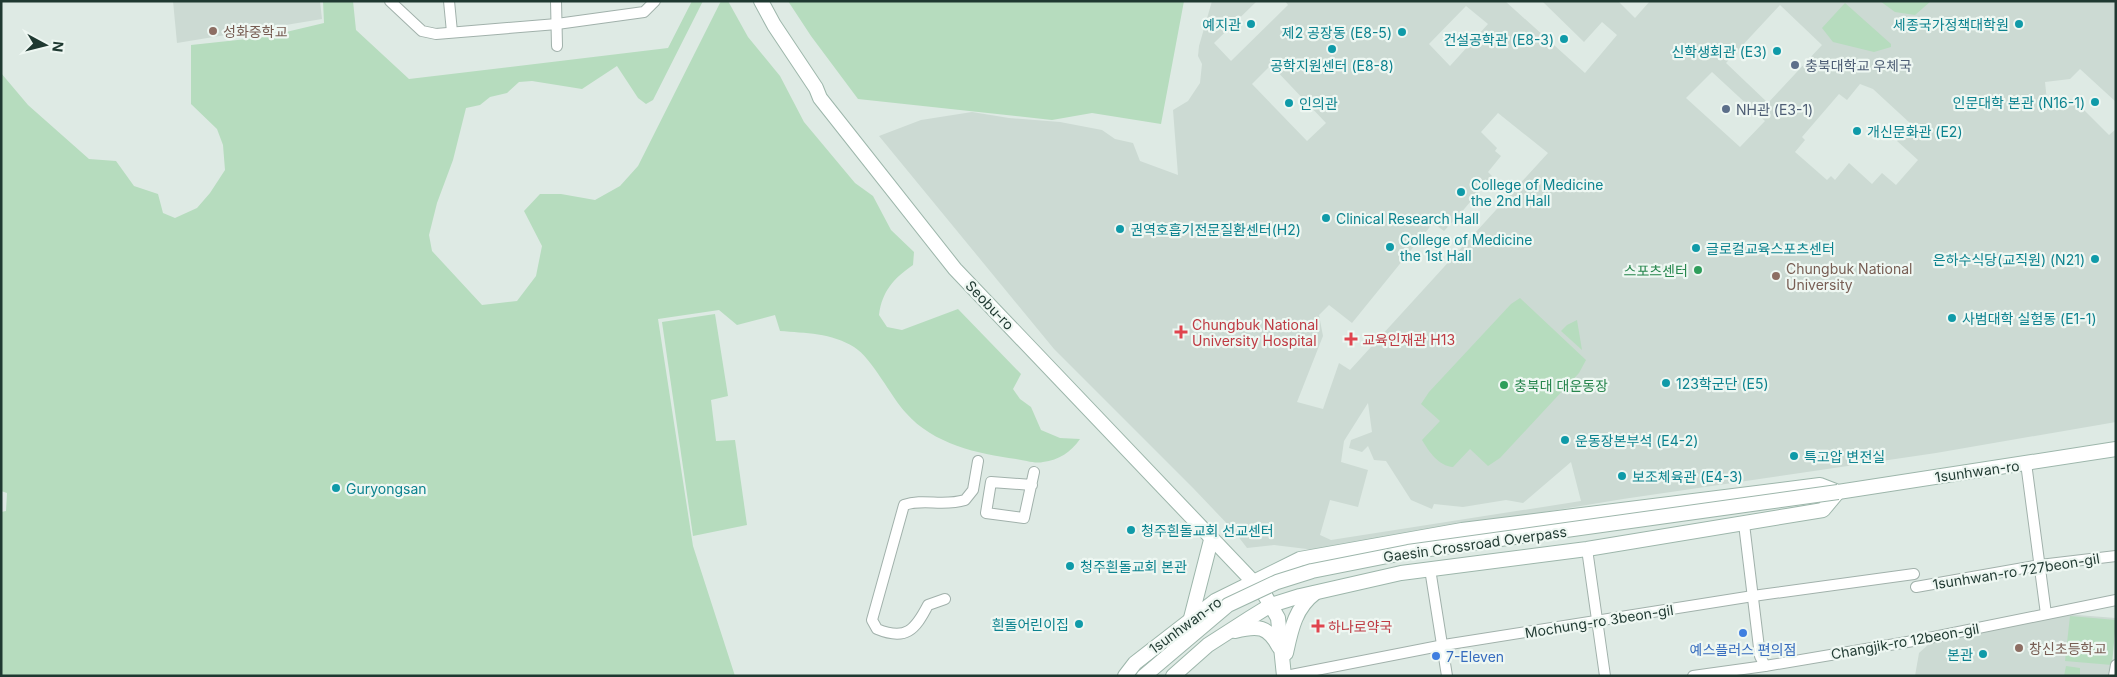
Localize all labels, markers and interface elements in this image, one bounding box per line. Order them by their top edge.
place label: 예지관 [1202,16,1241,33]
place label: 세종국가정책대학원 [1893,16,2009,33]
marker: 예지관 [1245,18,1257,30]
marker: 세종국가정책대학원 [2013,18,2025,30]
north arrow [20,20,70,70]
place label: 성화중학교 [223,23,288,40]
place label: 제2 공장동 (E8-5) [1282,24,1392,41]
marker: 성화중학교 [207,25,219,37]
marker: 제2 공장동 (E8-5) [1396,26,1408,38]
place label: 건설공학관 (E8-3) [1443,31,1554,48]
marker: 건설공학관 (E8-3) [1558,33,1570,45]
text: N [49,40,67,53]
marker: 공학지원센터 (E8-8) [1326,43,1338,55]
place label: 신학생회관 (E3) [1671,43,1767,60]
marker: 신학생회관 (E3) [1771,45,1783,57]
place label: 공학지원센터 (E8-8) [1270,57,1394,74]
place label: 충북대학교 우체국 [1805,57,1912,74]
marker: 충북대학교 우체국 [1789,59,1801,71]
place label: 인문대학 본관 (N16-1) [1953,94,2085,111]
place label: 인의관 [1299,95,1338,112]
marker: 인문대학 본관 (N16-1) [2089,96,2101,108]
marker: 인의관 [1283,97,1295,109]
place label: NH관 (E3-1) [1736,101,1813,118]
marker: NH관 (E3-1) [1720,103,1732,115]
place label: 개신문화관 (E2) [1867,123,1963,140]
marker: 개신문화관 (E2) [1851,125,1863,137]
place label: College of Medicine the 2nd Hall [1471,176,1603,209]
marker: College of Medicine the 2nd Hall [1455,186,1467,198]
place label: Clinical Research Hall [1336,210,1479,227]
marker: Clinical Research Hall [1320,212,1332,224]
place label: 권역호흡기전문질환센터(H2) [1130,221,1301,238]
marker: 권역호흡기전문질환센터(H2) [1114,223,1126,235]
place label: College of Medicine the 1st Hall [1400,231,1532,264]
place label: 글로컬교육스포츠센터 [1706,240,1835,257]
marker: College of Medicine the 1st Hall [1384,241,1396,253]
marker: 글로컬교육스포츠센터 [1690,242,1702,254]
place label: 은하수식당(교직원) (N21) [1933,251,2085,268]
marker: 은하수식당(교직원) (N21) [2089,253,2101,265]
place label: Chungbuk National University [1786,260,1912,293]
place label: 스포츠센터 [1624,262,1688,279]
marker: 스포츠센터 [1692,264,1704,276]
marker: Chungbuk National University [1770,270,1782,282]
street label: Seobu-ro [962,277,1018,333]
place label: 사범대학 실험동 (E1-1) [1962,310,2097,327]
marker: 사범대학 실험동 (E1-1) [1946,312,1958,324]
place label: Chungbuk National University Hospital [1192,316,1318,349]
marker: Chungbuk National University Hospital [1174,325,1188,339]
place label: 교육인재관 H13 [1362,331,1455,348]
marker: 교육인재관 H13 [1344,332,1358,346]
place label: 123학군단 (E5) [1676,375,1769,392]
place label: 충북대 대운동장 [1514,377,1608,394]
marker: 123학군단 (E5) [1660,377,1672,389]
marker: 충북대 대운동장 [1498,379,1510,391]
place label: 운동장본부석 (E4-2) [1575,432,1698,449]
marker: 운동장본부석 (E4-2) [1559,434,1571,446]
place label: 특고압 변전실 [1804,448,1885,465]
marker: 특고압 변전실 [1788,450,1800,462]
street label: 1sunhwan-ro [1934,457,2020,485]
place label: 보조체육관 (E4-3) [1632,468,1743,485]
marker: 보조체육관 (E4-3) [1616,470,1628,482]
place label: Guryongsan [346,480,427,497]
marker: Guryongsan [330,482,342,494]
place label: 청주흰돌교회 선교센터 [1141,522,1274,539]
street label: Gaesin Crossroad Overpass [1382,523,1568,565]
marker: 청주흰돌교회 선교센터 [1125,524,1137,536]
street label: 1sunhwan-ro 727beon-gil [1931,549,2101,593]
place label: 청주흰돌교회 본관 [1080,558,1187,575]
marker: 청주흰돌교회 본관 [1064,560,1076,572]
street label: 1sunhwan-ro [1145,593,1225,657]
street label: Mochung-ro 3beon-gil [1524,601,1674,641]
place label: 흰돌어린이집 [992,616,1069,633]
marker: 흰돌어린이집 [1073,618,1085,630]
place label: 하나로약국 [1328,618,1393,635]
marker: 하나로약국 [1312,620,1324,632]
street label: Changjik-ro 12beon-gil [1830,620,1980,662]
marker: 예스플러스 편의점 [1737,627,1749,639]
place label: 창신초등학교 [2029,640,2106,657]
place label: 예스플러스 편의점 [1690,641,1796,658]
marker: 창신초등학교 [2013,642,2025,654]
place label: 본관 [1947,646,1973,663]
place label: 7-Eleven [1446,648,1504,665]
marker: 본관 [1977,648,1989,660]
marker: 7-Eleven [1430,650,1442,662]

